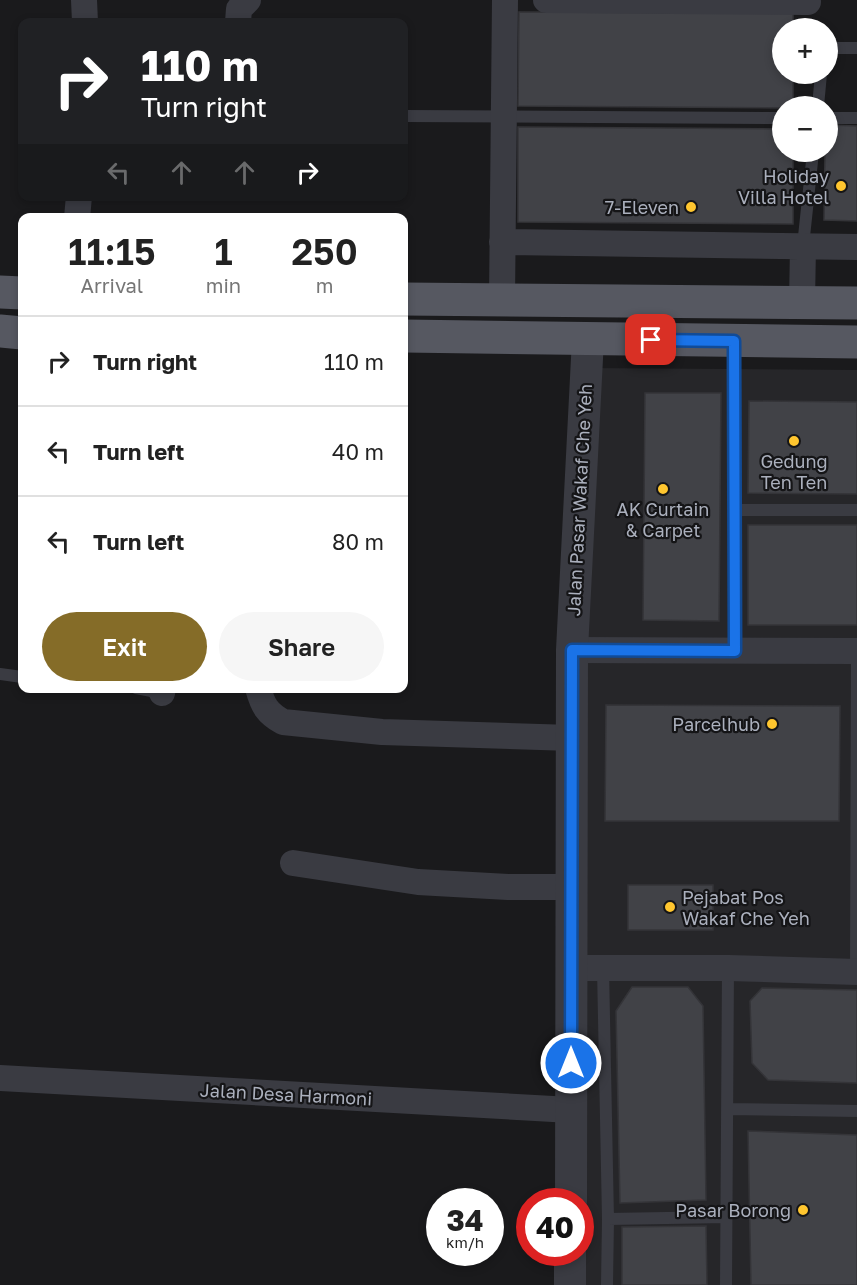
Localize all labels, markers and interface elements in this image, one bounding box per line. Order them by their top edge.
map controls [772,18,838,162]
button: + [772,18,838,84]
text: 110 m [141,40,259,90]
icon: right [42,42,120,120]
text: Turn right [141,91,267,123]
button: − [772,96,838,162]
icon: left [102,156,135,189]
icon: ahead [165,156,198,189]
icon: ahead [228,156,261,189]
icon: right [291,156,324,189]
place label: Holiday Villa Hotel [738,165,829,208]
marker: Holiday Villa Hotel [834,179,848,193]
place label: 7-Eleven [605,196,679,218]
marker: 7-Eleven [684,200,698,214]
text: 11:15 [68,230,155,273]
text: 1 [214,230,233,273]
text: 250 [292,230,358,273]
text: Arrival [81,273,143,297]
text: min [206,273,241,297]
text: m [316,273,333,297]
pin [625,314,676,365]
icon: arrive [634,323,667,356]
icon: right [42,345,75,378]
text: Turn right [93,348,197,375]
text: 110 m [324,348,384,375]
street label: Jalan Pasar Wakaf Che Yeh [562,383,596,617]
marker: Gedung Ten Ten [787,434,801,448]
icon: left [42,435,75,468]
text: Turn left [93,438,184,465]
text: 40 m [332,438,384,465]
place label: Gedung Ten Ten [760,450,828,493]
marker: AK Curtain & Carpet [656,482,670,496]
place label: AK Curtain & Carpet [617,498,709,541]
icon: left [42,525,75,558]
text: Turn left [93,528,184,555]
text: 80 m [332,528,384,555]
button: Exit [42,612,207,681]
button: Share [219,612,384,681]
place label: Parcelhub [672,713,760,735]
marker: Parcelhub [765,717,779,731]
place label: Pejabat Pos Wakaf Che Yeh [682,886,810,929]
marker: Pejabat Pos Wakaf Che Yeh [663,900,677,914]
position arrow [539,1031,603,1095]
street label: Jalan Desa Harmoni [199,1079,373,1109]
speed limit sign: 40 [516,1188,594,1266]
place label: Pasar Borong [675,1199,791,1221]
text: 34 [446,1202,484,1238]
marker: Pasar Borong [796,1203,810,1217]
text: km/h [446,1233,484,1251]

